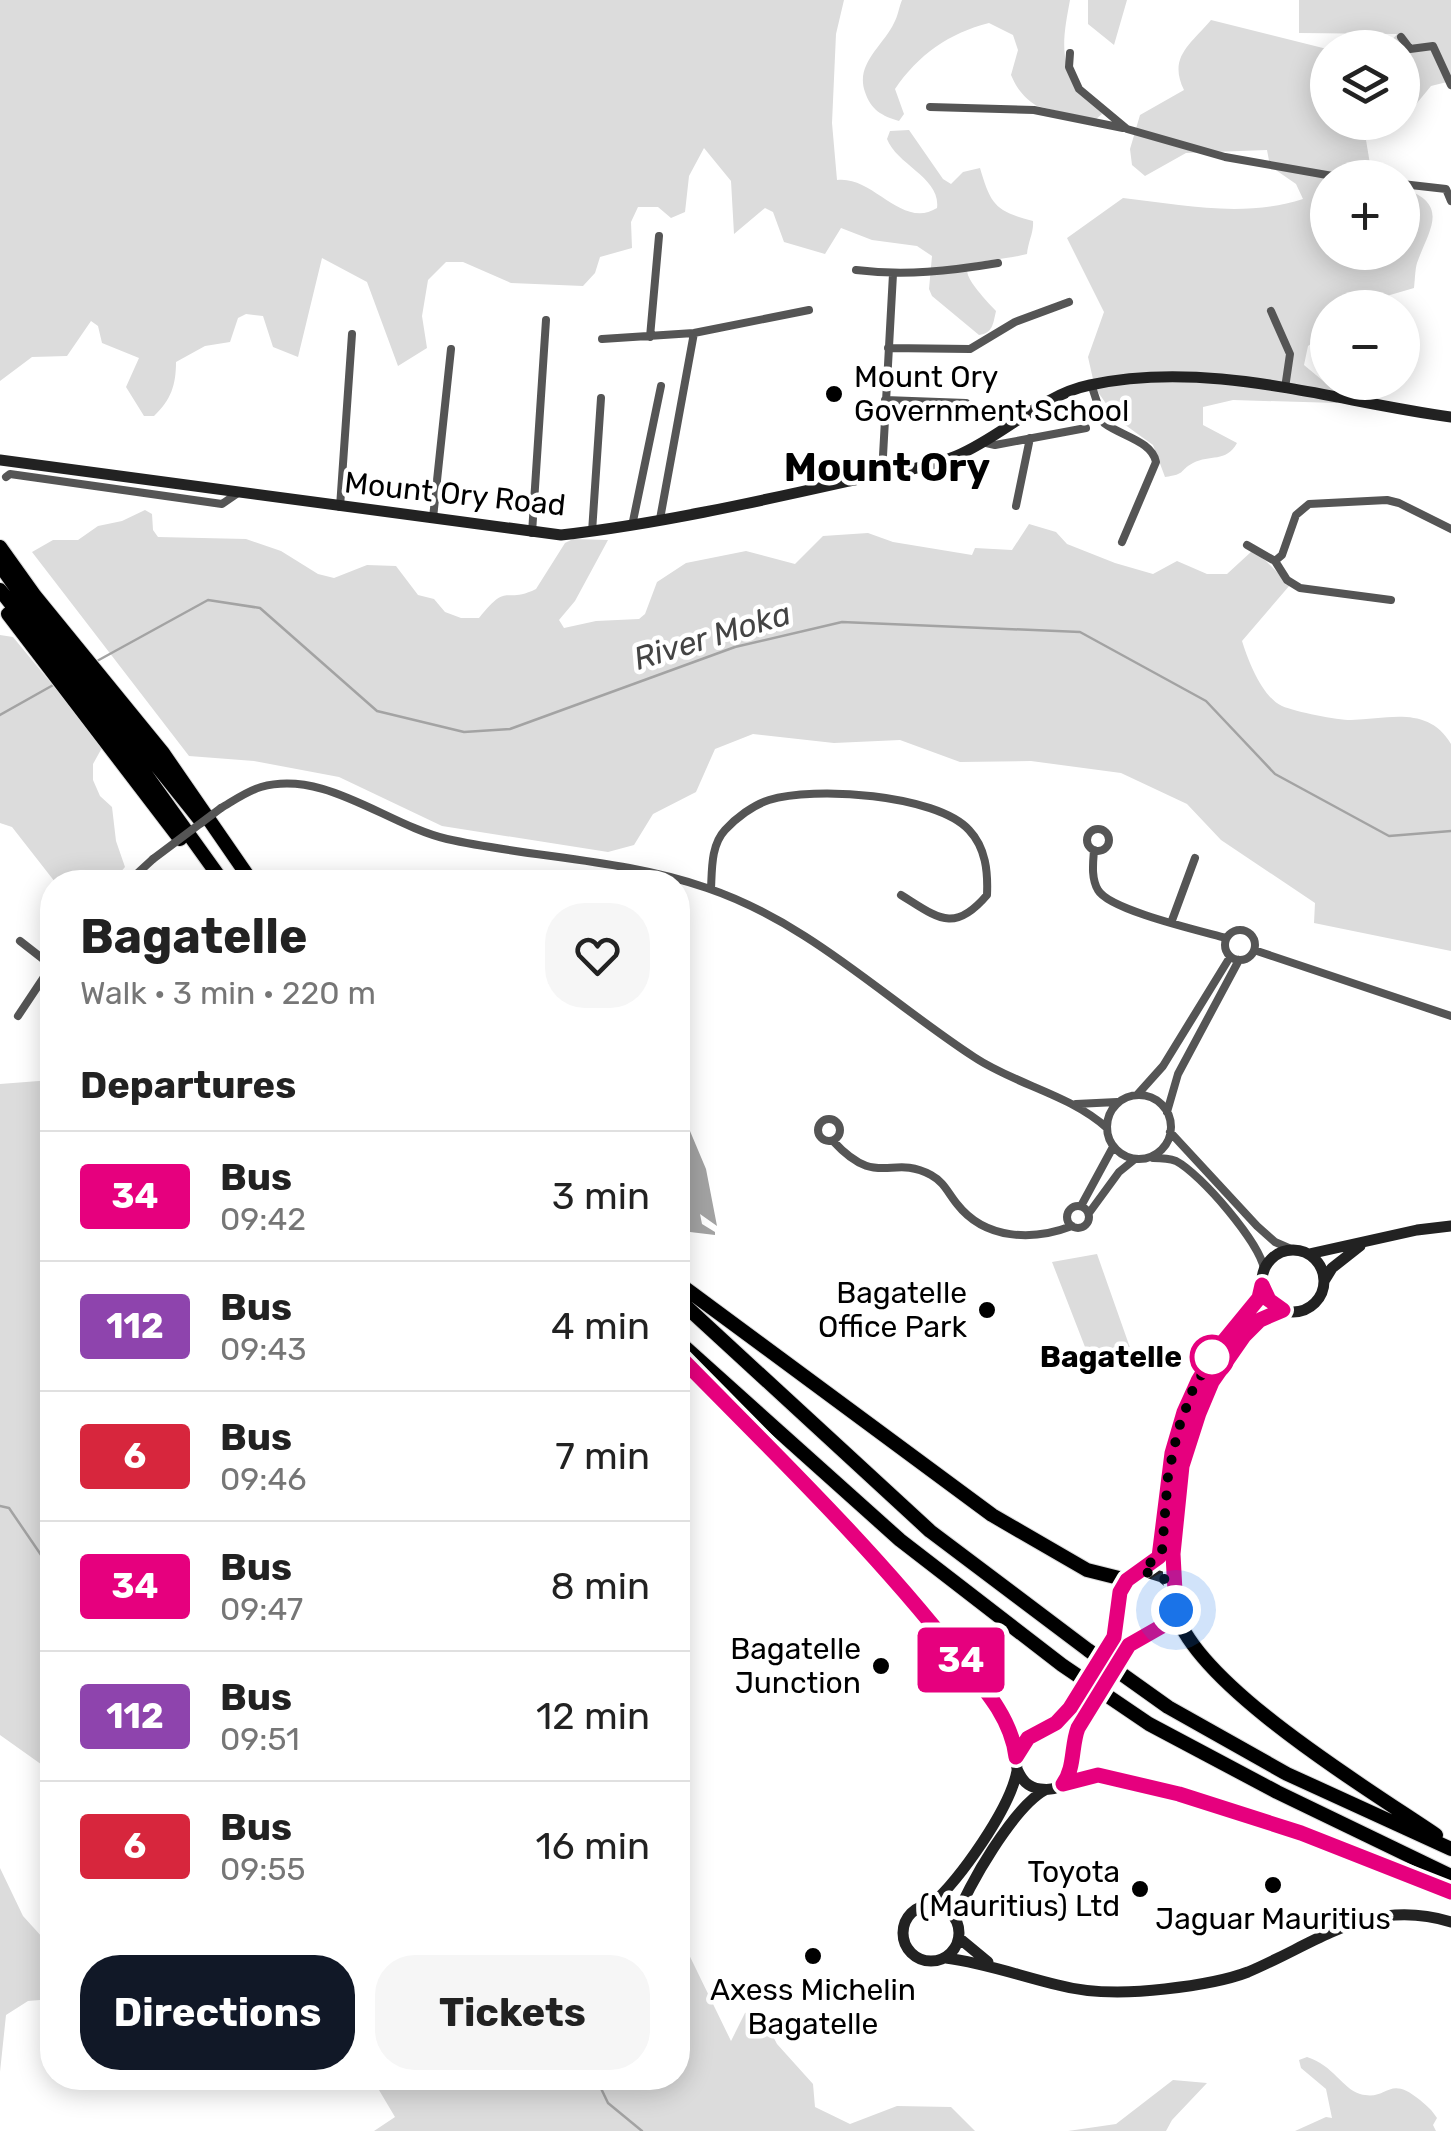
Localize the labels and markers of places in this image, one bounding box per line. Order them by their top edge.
place label: Mount Ory Government School [854,359,1129,429]
marker: Mount Ory Government School [823,383,845,405]
place label: Bagatelle Office Park [818,1275,968,1345]
marker: Bagatelle Office Park [976,1299,998,1321]
marker: Bagatelle [1191,1336,1233,1378]
place label: Bagatelle [1040,1339,1182,1375]
place label: Bagatelle Junction [730,1631,861,1701]
marker: Bagatelle Junction [870,1655,892,1677]
place label: Toyota (Mauritius) Ltd [919,1854,1120,1924]
marker: Jaguar Mauritius [1262,1874,1284,1896]
marker: Toyota (Mauritius) Ltd [1129,1878,1151,1900]
place label: Jaguar Mauritius [1155,1901,1391,1937]
marker: Axess Michelin Bagatelle [802,1945,824,1967]
place label: Axess Michelin Bagatelle [710,1972,916,2042]

